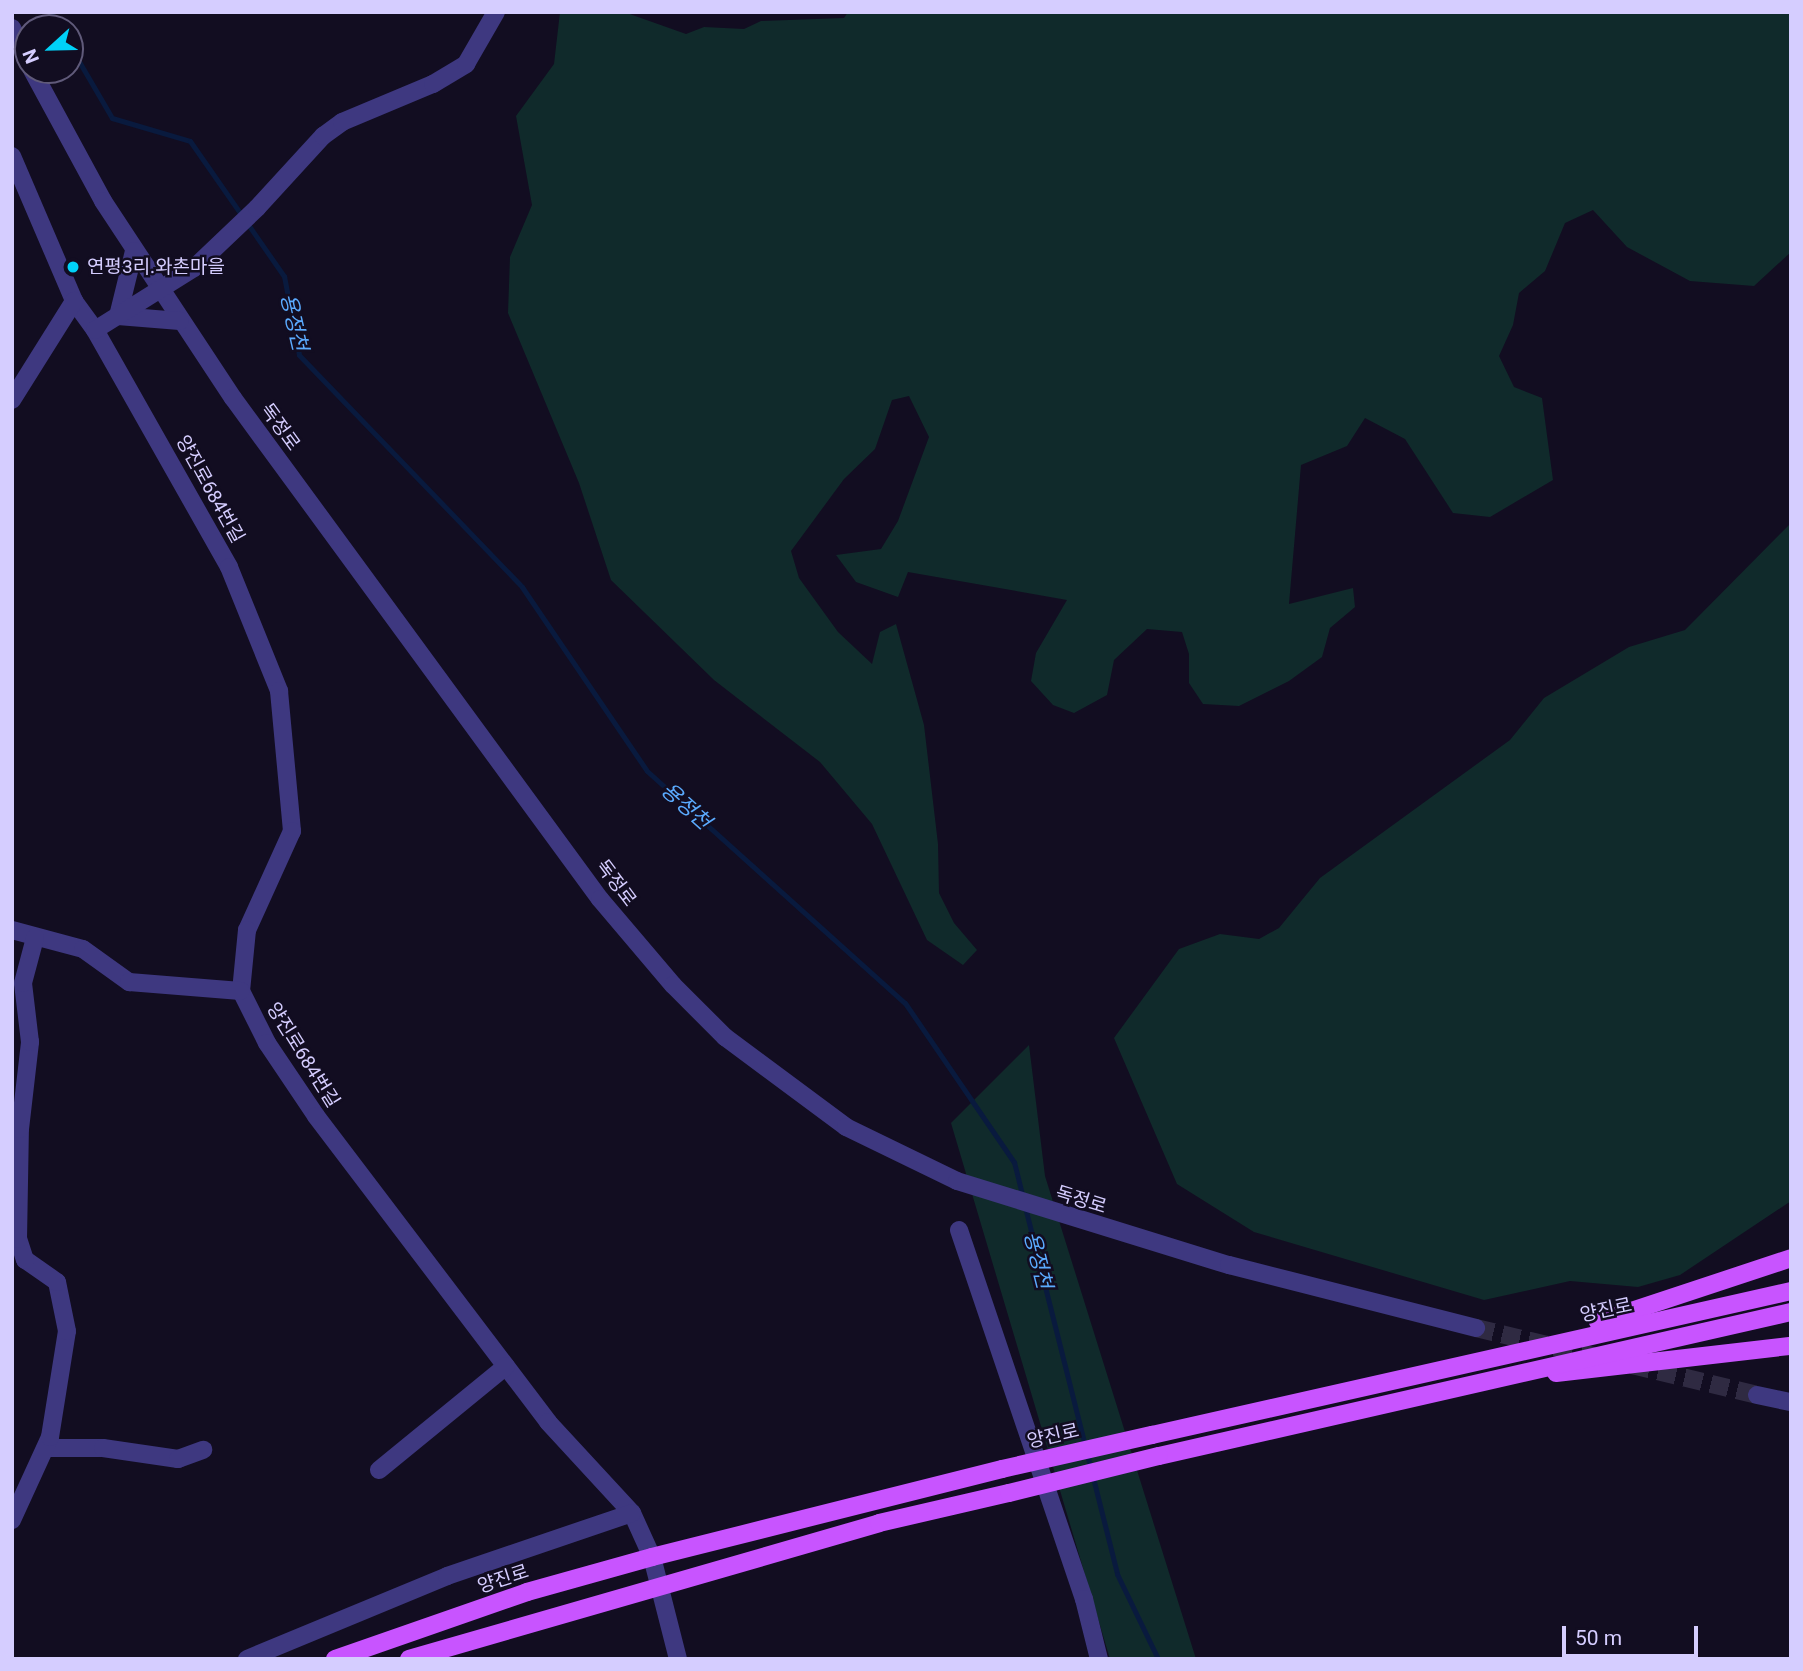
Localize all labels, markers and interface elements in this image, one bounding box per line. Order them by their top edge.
north arrow [14,14,84,84]
text: N [18,46,44,67]
place label: 연평3리.와촌마을 [87,256,225,278]
marker: 연평3리.와촌마을 [65,259,81,275]
water label: 용정천 [275,291,313,353]
street label: 독정로 [255,399,305,455]
street label: 양진로684번길 [171,431,249,547]
water label: 용정천 [656,777,716,835]
street label: 독정로 [591,855,641,911]
street label: 양진로684번길 [262,998,344,1112]
street label: 독정로 [1053,1181,1109,1219]
water label: 용정천 [1019,1229,1057,1291]
street label: 양진로 [1578,1293,1634,1327]
street label: 양진로 [1025,1419,1081,1453]
street label: 양진로 [475,1560,531,1598]
scale bar [1565,1612,1702,1656]
text: 50 m [1575,1626,1622,1650]

